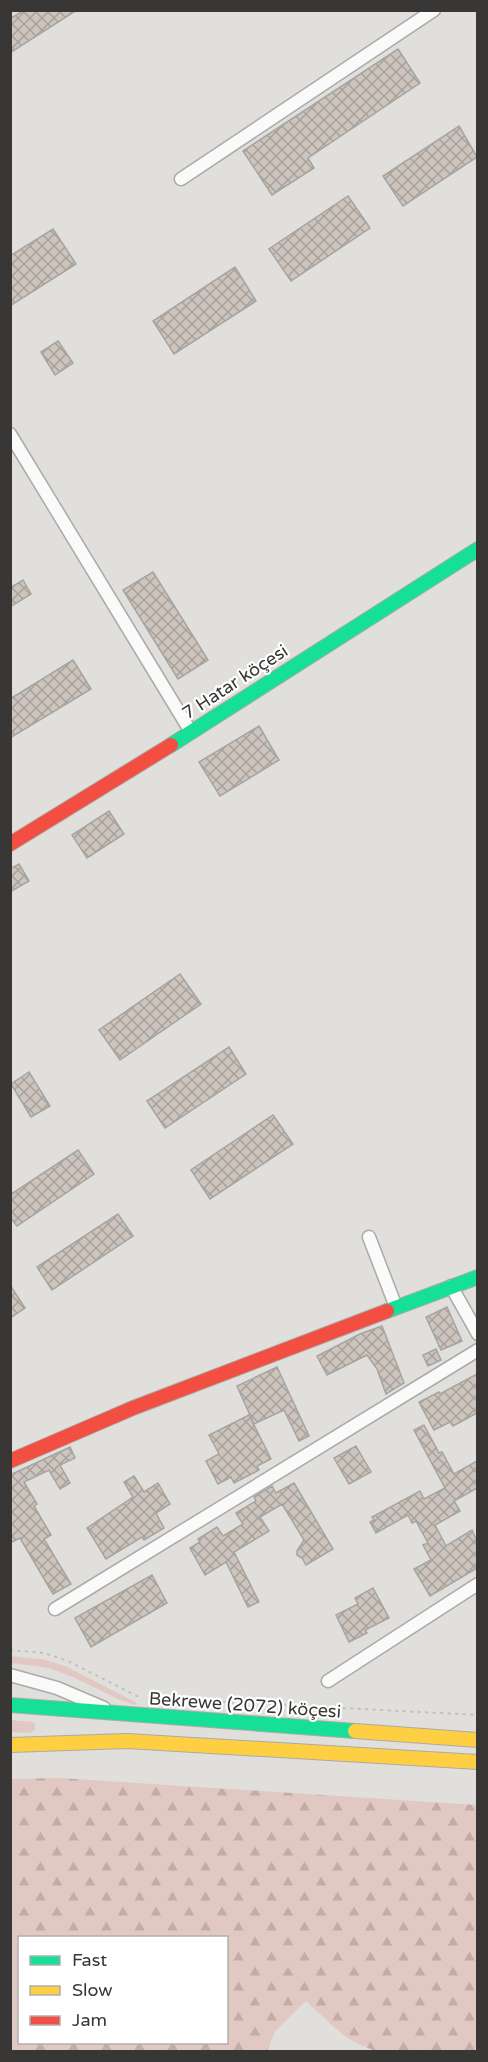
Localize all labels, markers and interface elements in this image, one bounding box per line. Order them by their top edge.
street label: 7 Hatar köçesi [178,640,292,724]
street label: Bekrewe (2072) köçesi [148,1687,342,1723]
legend [18,1936,228,2044]
text: Fast [72,1949,107,1971]
text: Slow [72,1979,113,2001]
text: Jam [72,2009,107,2031]

